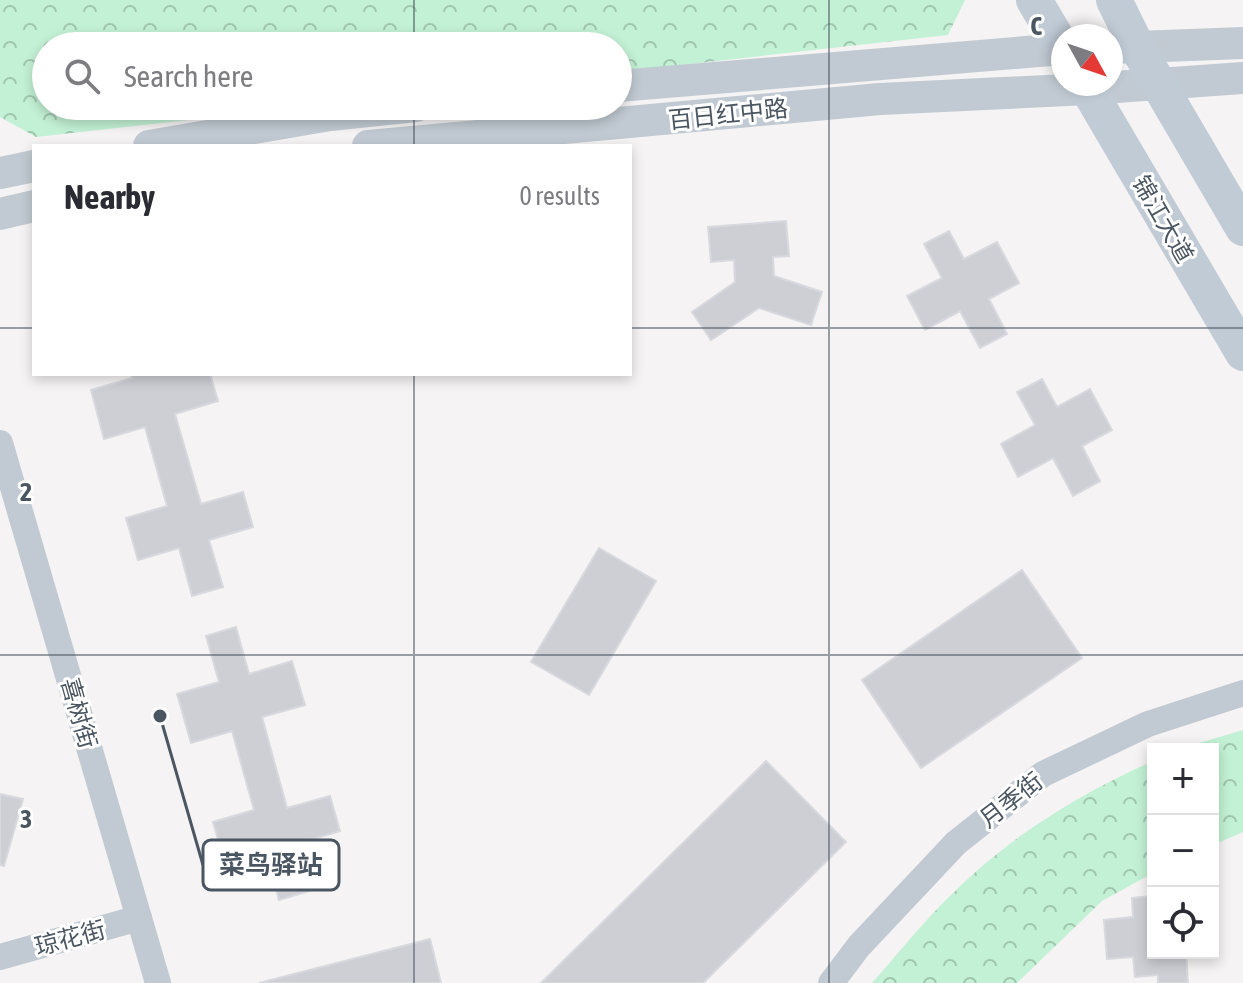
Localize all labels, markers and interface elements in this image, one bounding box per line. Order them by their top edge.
text: C [1030,11,1042,41]
north arrow [1051,24,1123,96]
search box [32,32,632,120]
icon: search [60,54,104,98]
text: Search here [124,59,253,93]
street label: 百日红中路 [667,94,789,134]
street label: 锦江大道 [1127,171,1199,267]
text: Nearby [64,177,155,216]
text: 0 results [519,181,600,211]
text: 2 [20,477,32,507]
street label: 喜树街 [56,675,102,751]
map controls [1147,743,1219,959]
button: + [1147,743,1219,815]
street label: 月季街 [974,767,1048,833]
text: 3 [20,804,32,834]
button: − [1147,815,1219,887]
callout: 菜鸟驿站 [203,840,339,890]
text: 菜鸟驿站 [219,850,323,880]
button: locate [1147,887,1219,959]
street label: 琼花街 [32,916,108,960]

